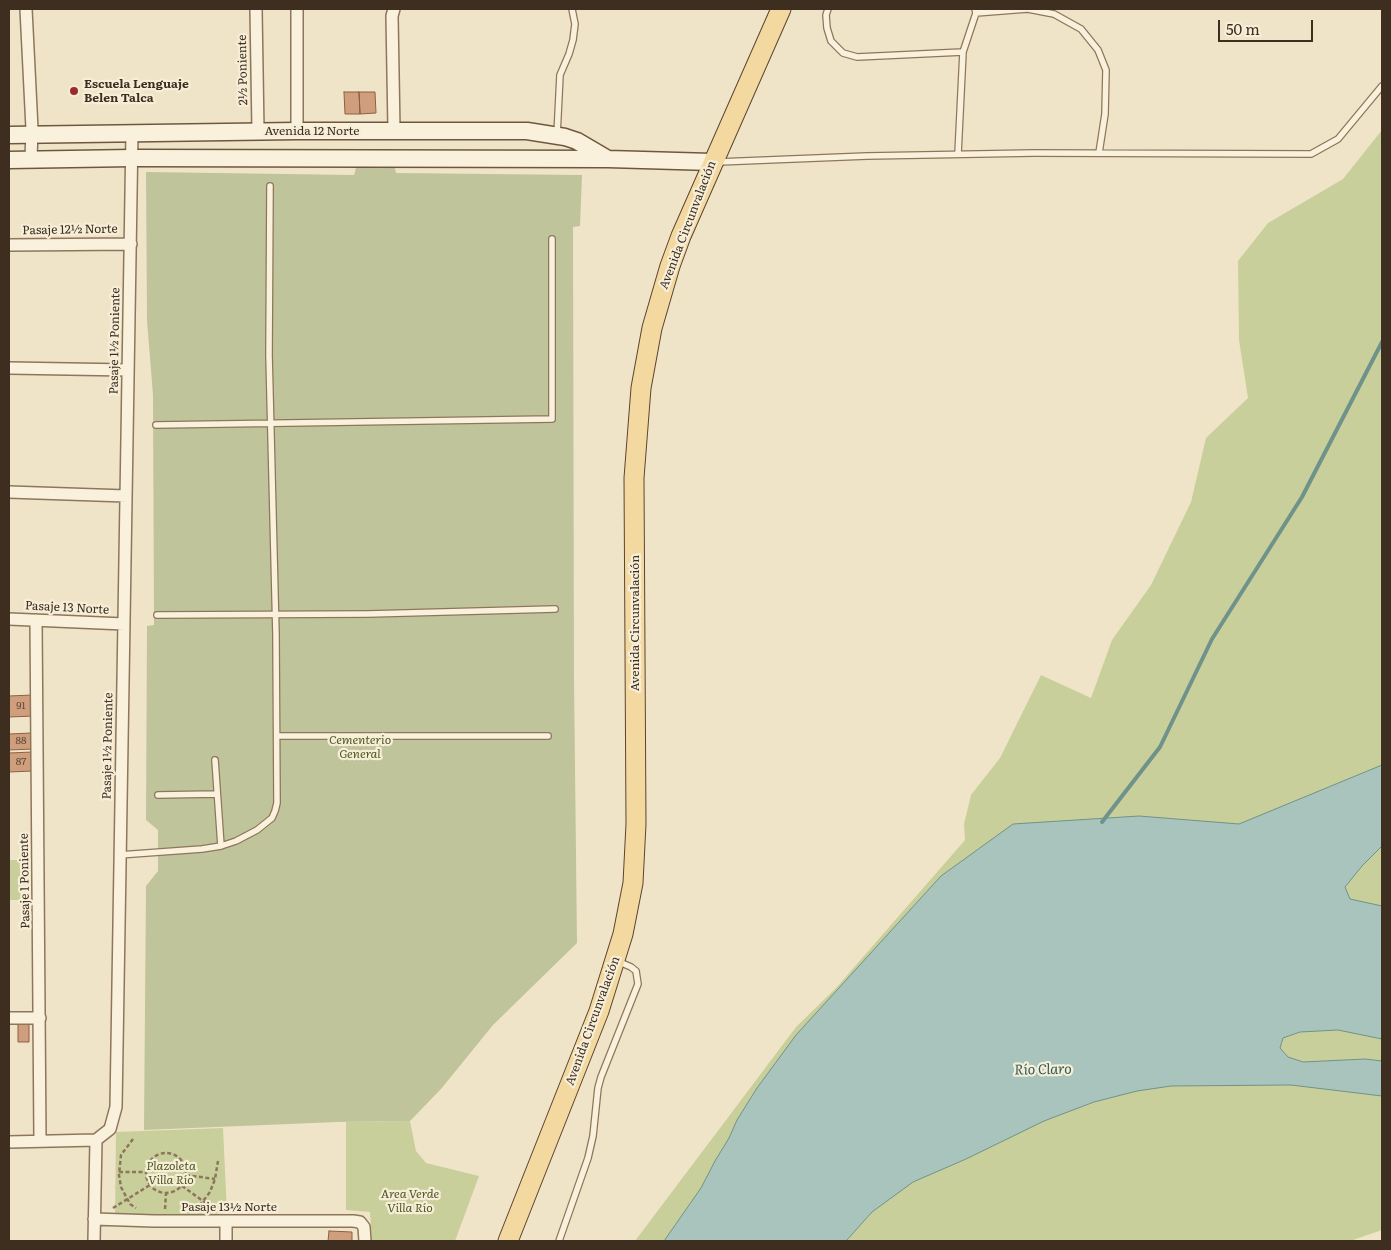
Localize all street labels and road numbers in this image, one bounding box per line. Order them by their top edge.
street label: 2½ Poniente [235,35,251,105]
street label: Avenida 12 Norte [264,124,360,138]
street label: Avenida Circunvalación [657,159,719,291]
street label: Pasaje 12½ Norte [22,222,118,238]
street label: Pasaje 1½ Poniente [107,287,123,395]
street label: Avenida Circunvalación [628,555,642,691]
street label: Pasaje 13 Norte [24,599,110,617]
street label: Pasaje 1½ Poniente [100,692,116,800]
street label: Pasaje 1 Poniente [17,833,33,929]
street label: Avenida Circunvalación [563,954,623,1088]
street label: Pasaje 13½ Norte [181,1200,277,1214]

